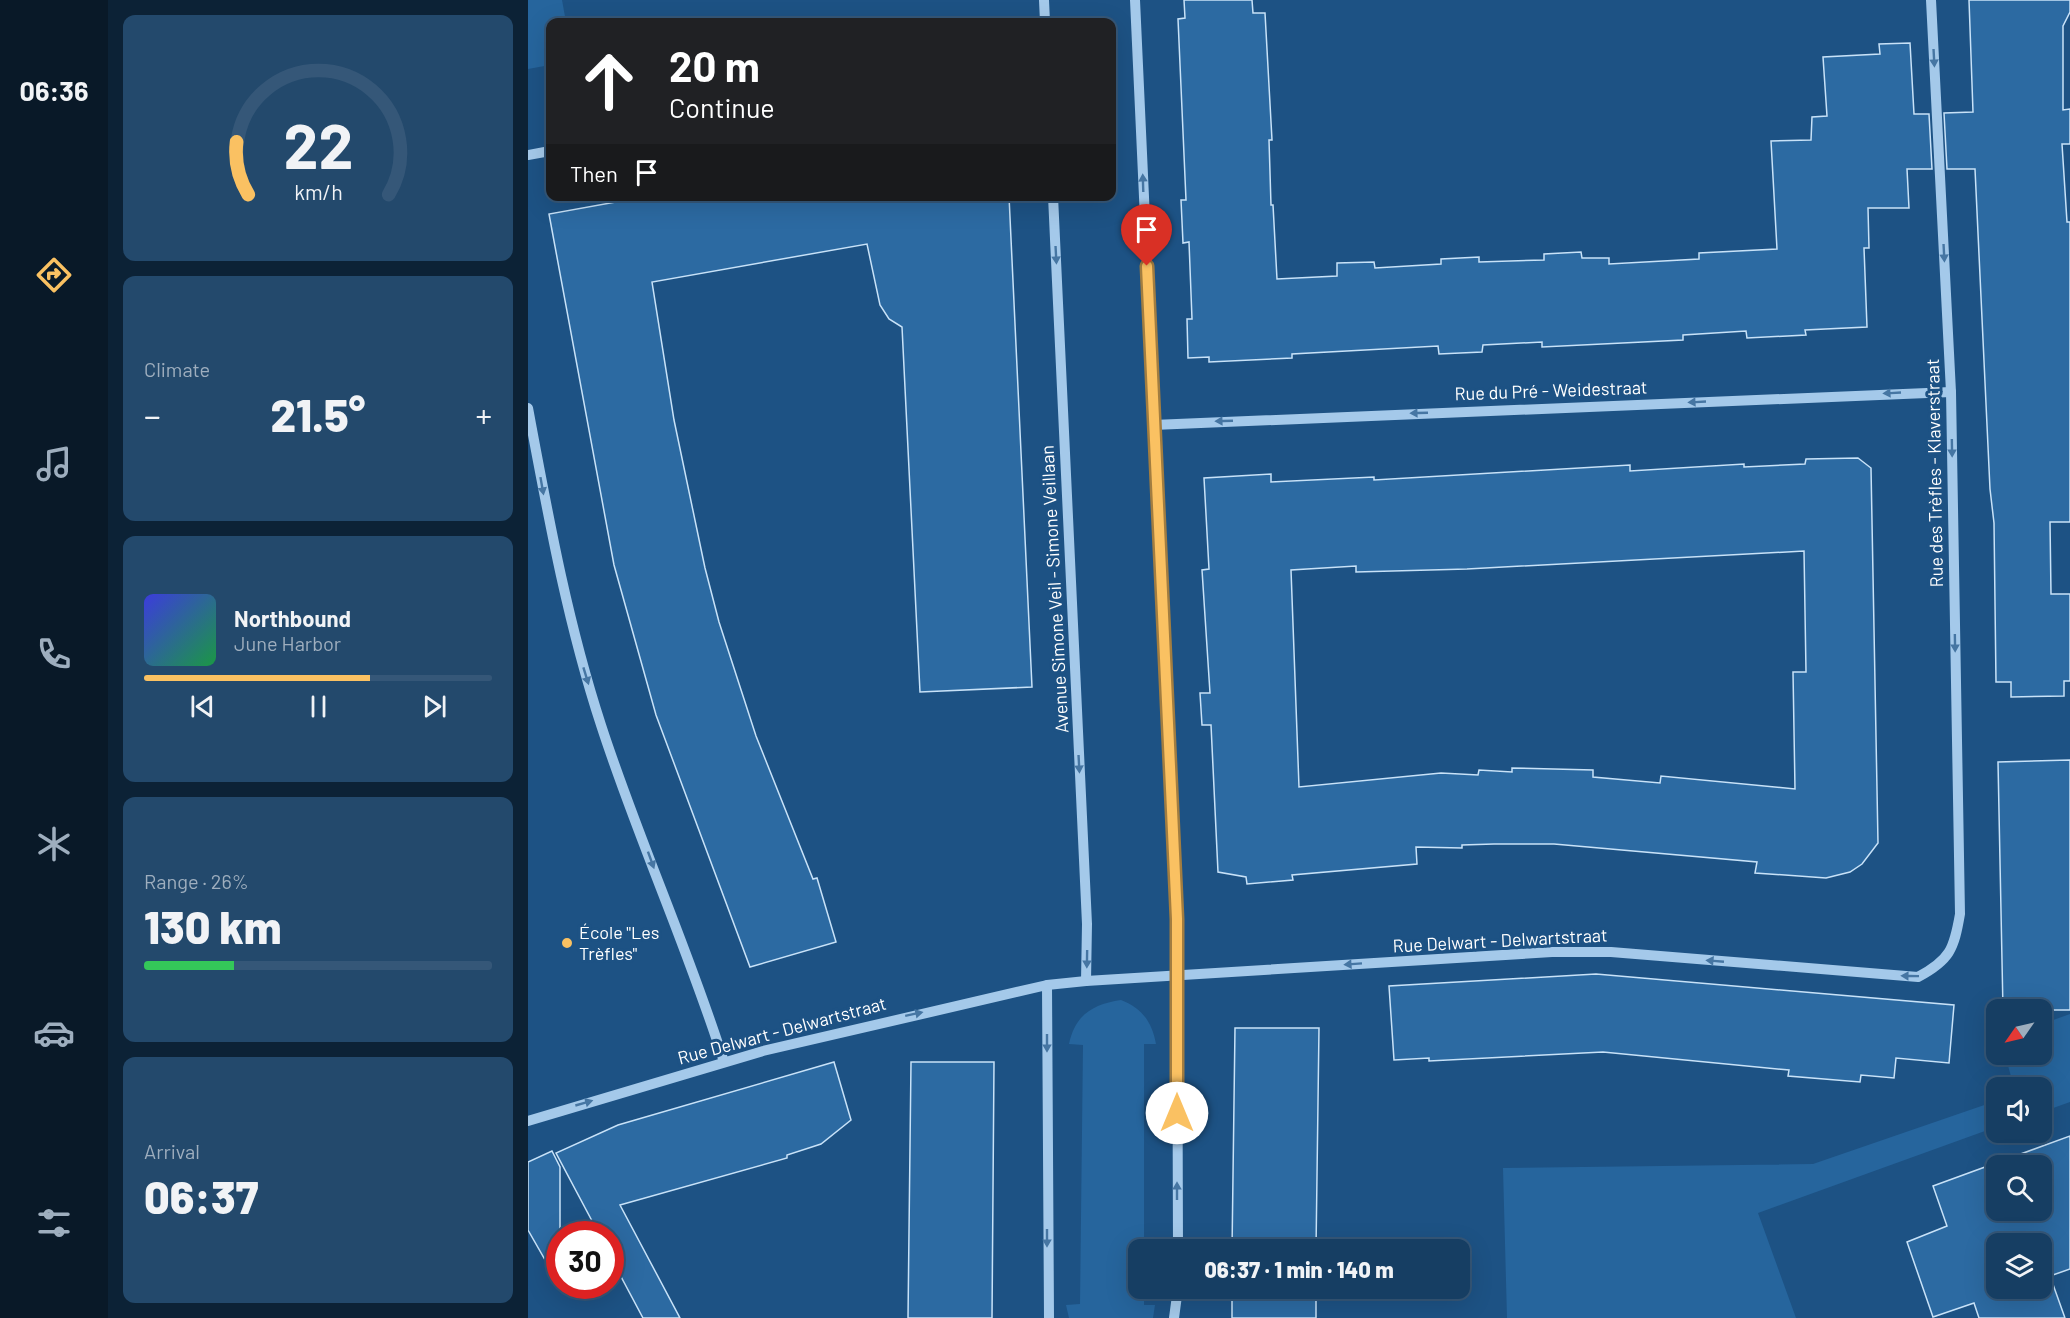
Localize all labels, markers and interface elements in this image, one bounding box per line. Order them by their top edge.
text: 20 m [669,40,760,90]
icon: ahead [570,42,648,120]
one-way arrow [1929,49,1938,68]
text: 06:36 [20,74,88,106]
text: Continue [669,91,775,123]
text: 22 [283,107,353,181]
icon: arrive [630,156,663,189]
text: Then [570,160,618,186]
one-way arrow [1139,173,1148,192]
text: km/h [294,179,342,204]
pin [1121,204,1172,266]
icon: arrive [1130,213,1163,246]
one-way arrow [1939,244,1948,263]
one-way arrow [1051,245,1060,264]
icon: directions [33,254,75,296]
text: Climate [144,357,210,381]
street label: Rue des Trèfles - Klaverstraat [1921,358,1947,588]
street label: Rue du Pré - Weidestraat [1454,376,1648,404]
text: 21.5° [271,387,365,441]
one-way arrow [1883,388,1902,397]
text: − [144,395,161,435]
text: + [476,395,492,435]
one-way arrow [1688,397,1707,406]
one-way arrow [1409,409,1428,418]
one-way arrow [1214,416,1233,426]
one-way arrow [1947,438,1957,457]
icon: music [33,443,75,485]
street label: Avenue Simone Veil - Simone Veillaan [1035,445,1073,734]
one-way arrow [538,476,547,495]
text: Northbound [234,605,351,631]
text: June Harbor [234,631,341,655]
icon: phone [33,633,75,675]
one-way arrow [1950,633,1960,652]
one-way arrow [582,667,591,685]
icon: previous [186,690,219,723]
icon: pause [302,690,335,723]
icon: next [418,690,451,723]
one-way arrow [1075,755,1084,774]
icon: climate [33,823,75,865]
one-way arrow [646,851,656,869]
text: Range · 26% [144,869,249,893]
text: 130 km [144,899,282,953]
place label: École "Les Trèfles" [579,921,659,964]
street label: Rue Delwart - Delwartstraat [1392,923,1608,957]
marker: École "Les Trèfles" [560,936,574,950]
one-way arrow [1082,950,1091,969]
one-way arrow [1706,956,1725,965]
one-way arrow [1344,960,1363,969]
one-way arrow [1900,971,1919,981]
street label: Rue Delwart - Delwartstraat [675,992,888,1068]
north arrow [1986,999,2052,1065]
map controls [1986,999,2052,1299]
one-way arrow [905,1009,923,1019]
icon: car [33,1012,75,1054]
one-way arrow [1042,1034,1052,1053]
button: sound [1986,1077,2052,1143]
position arrow [1145,1081,1209,1145]
one-way arrow [575,1098,593,1107]
text: Arrival [144,1139,200,1163]
button: search [1986,1155,2052,1221]
text: 06:37 [144,1169,258,1223]
one-way arrow [1172,1182,1182,1201]
icon: filters [33,1202,75,1244]
speed limit sign: 30 [546,1221,624,1299]
one-way arrow [1042,1229,1052,1248]
button: layers [1986,1233,2052,1299]
text: 06:37 · 1 min · 140 m [1204,1256,1394,1282]

